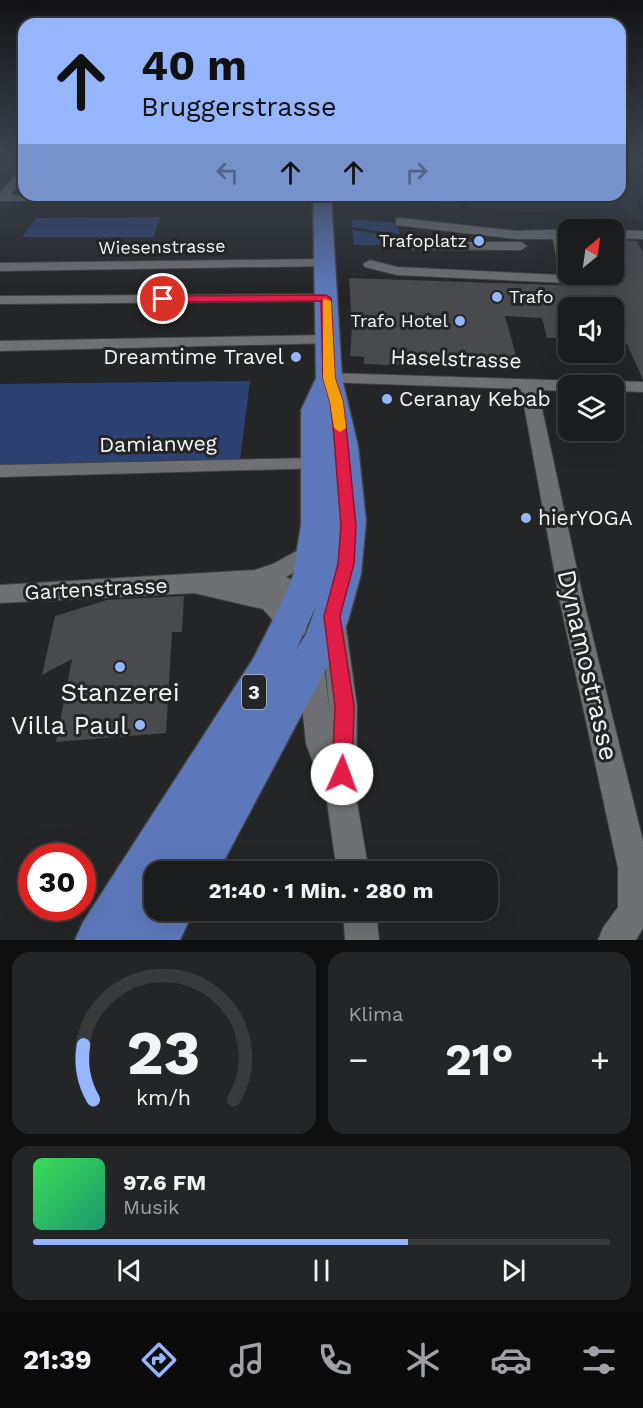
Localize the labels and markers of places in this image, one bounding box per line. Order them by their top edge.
place label: Trafoplatz [379,230,467,251]
marker: Trafoplatz [472,234,486,248]
pin [137,273,188,324]
place label: Trafo [509,286,553,307]
marker: Trafo [490,290,504,304]
place label: Trafo Hotel [350,310,448,331]
marker: Trafo Hotel [453,314,467,328]
place label: Dreamtime Travel [103,344,285,369]
marker: Dreamtime Travel [289,350,303,364]
place label: Ceranay Kebab [399,386,551,411]
marker: Ceranay Kebab [380,392,394,406]
place label: hierYOGA [538,505,633,530]
marker: hierYOGA [519,511,533,525]
marker: Stanzerei [113,660,127,674]
place label: Stanzerei [60,677,180,707]
place label: Villa Paul [11,710,128,740]
marker: Villa Paul [133,718,147,732]

